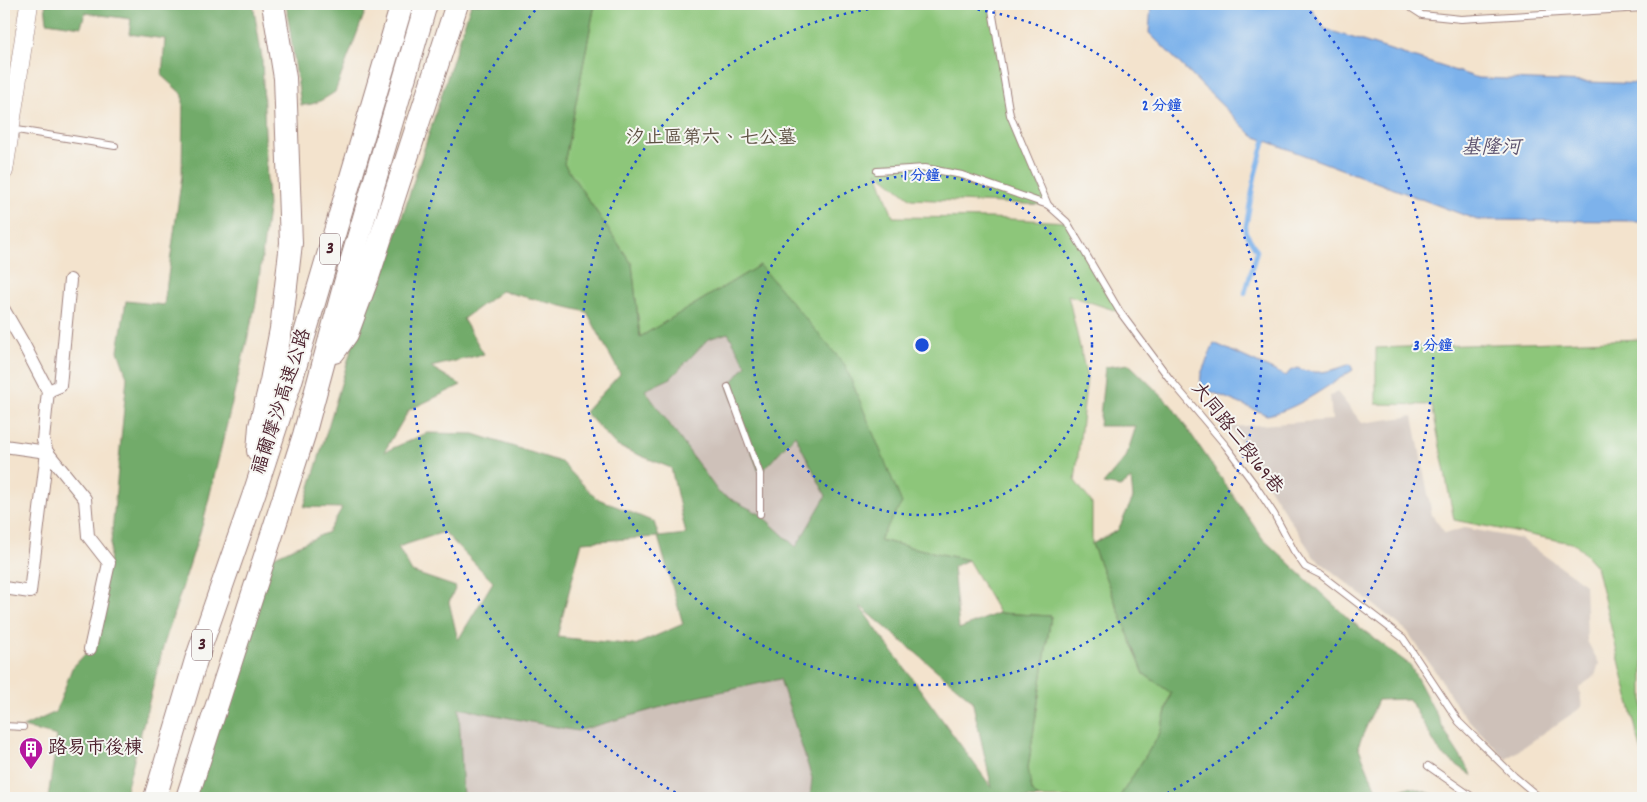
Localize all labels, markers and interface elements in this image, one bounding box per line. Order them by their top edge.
text: 2 分鐘 [1142,96,1182,118]
park label: 汐止區第六、七公墓 [625,126,797,153]
water label: 基隆河 [1461,135,1524,163]
text: 1 分鐘 [904,166,940,188]
road number: 3 [320,233,340,264]
street label: 福爾摩沙高速公路 [247,326,319,478]
centre of rings [913,336,931,354]
text: 3 分鐘 [1413,336,1453,358]
street label: 大同路二段169巷 [1183,377,1289,501]
road number: 3 [192,630,212,660]
building icon: 路易市後棟 [18,736,44,770]
place label: 路易市後棟 [48,736,143,763]

